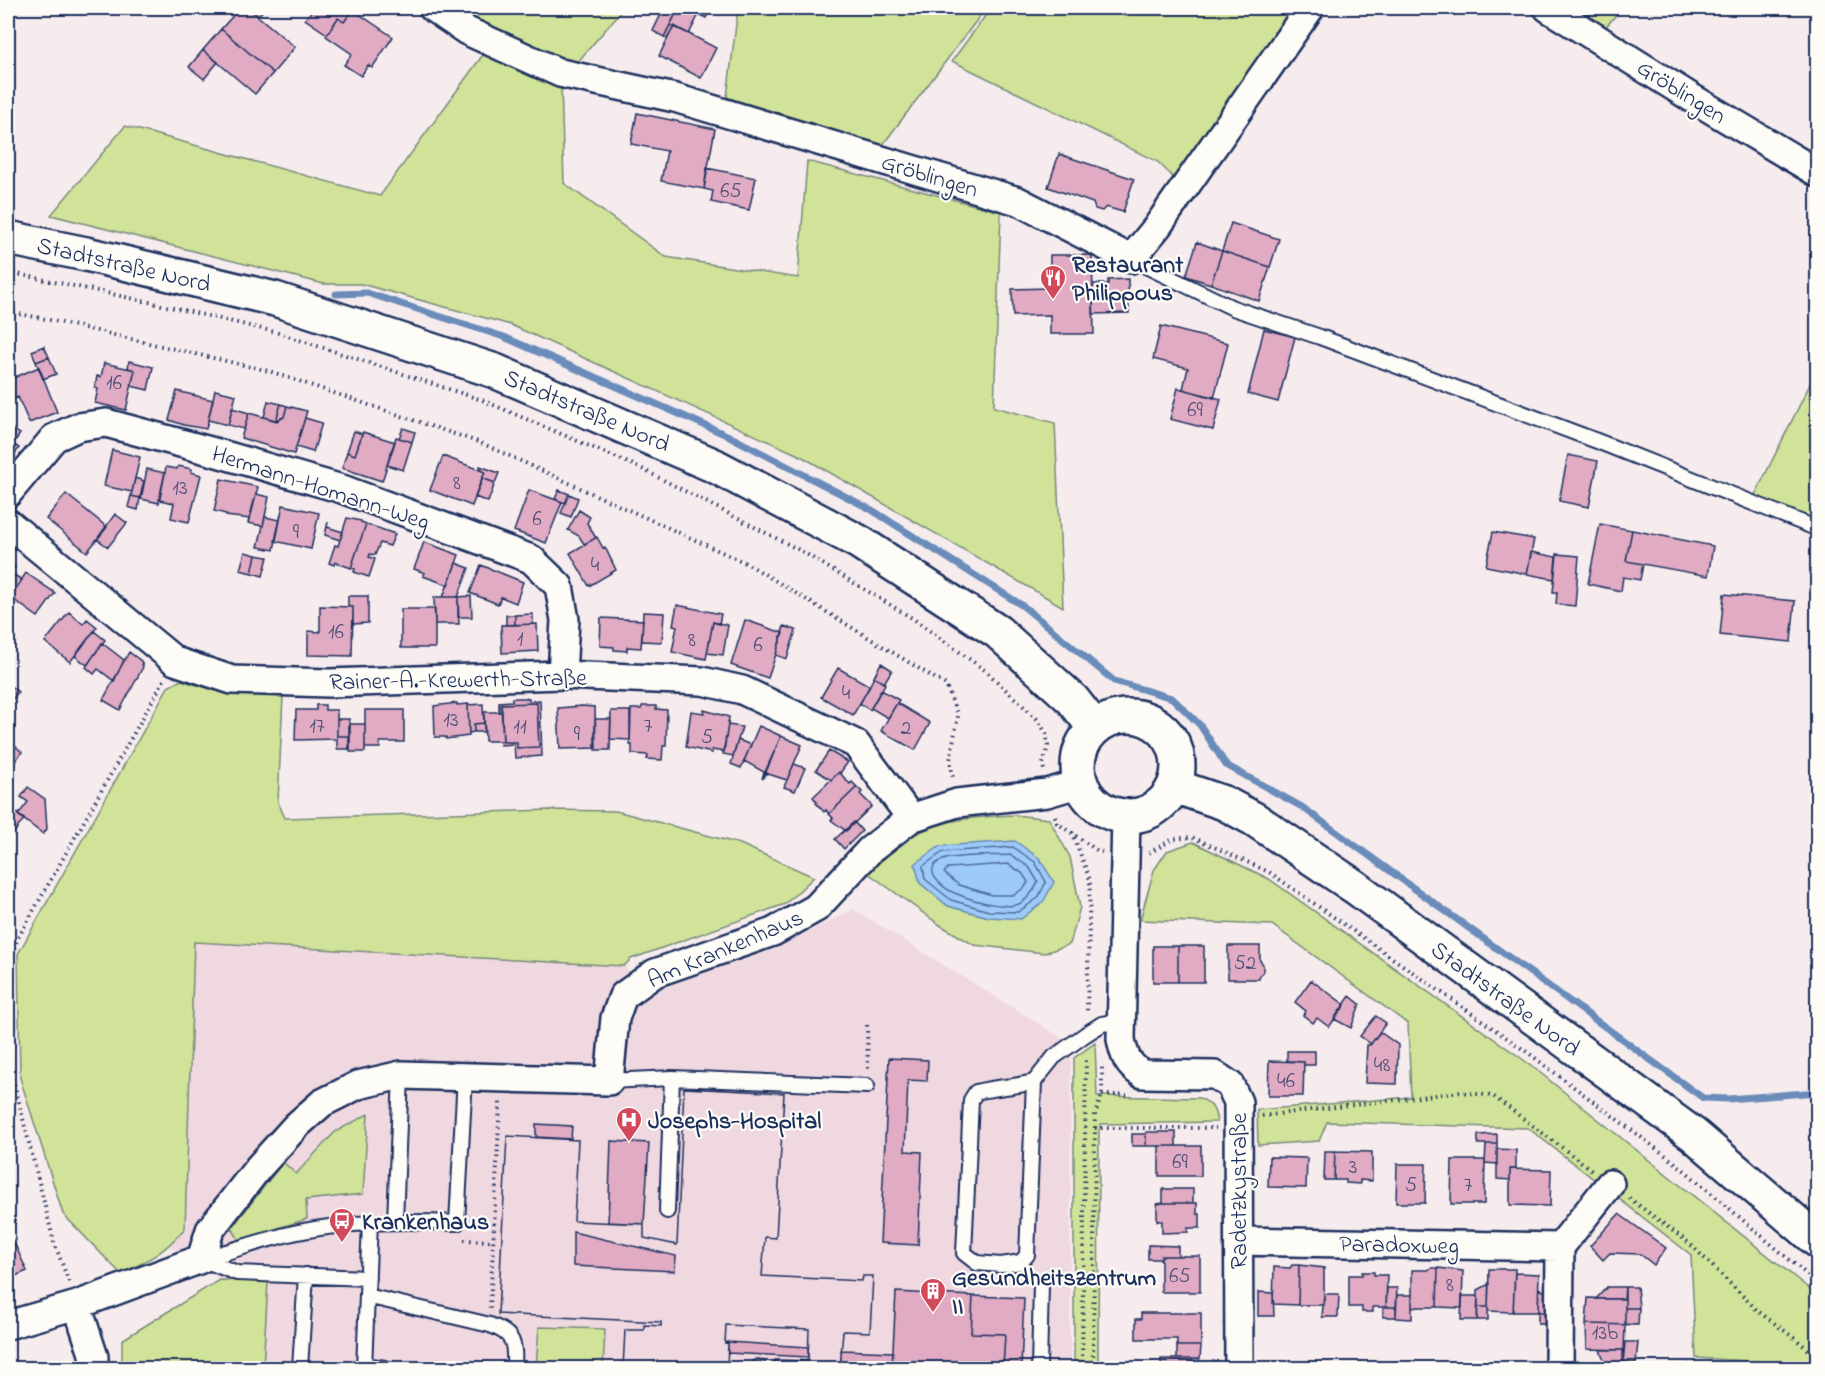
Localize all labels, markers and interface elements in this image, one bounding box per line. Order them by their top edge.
street label: Gröblingen [1629,52,1732,134]
street label: Gröblingen [876,146,982,209]
house number: 65 [720,177,742,207]
street label: Stadtstraße Nord [33,229,214,304]
place label: Restaurant Philippous [1072,249,1184,312]
restaurant icon: Restaurant Philippous [1038,263,1068,301]
street label: Stadtstraße Nord [497,361,675,463]
house number: 16 [106,369,122,399]
house number: 69 [1187,396,1203,426]
street label: Hermann-Homann-Weg [207,438,434,541]
house number: 8 [453,469,461,499]
house number: 13 [172,474,188,504]
house number: 6 [532,505,542,535]
house number: 9 [293,518,300,548]
house number: 4 [591,551,600,581]
house number: 16 [328,618,344,648]
house number: 1 [517,625,524,655]
house number: 8 [688,626,696,656]
house number: 6 [753,631,763,661]
street label: Rainer-A.-Krewerth-Straße [329,662,587,701]
house number: 4 [842,679,851,709]
house number: 13 [443,706,459,736]
house number: 17 [309,712,325,742]
house number: 7 [644,712,653,742]
house number: 11 [513,713,527,743]
house number: 2 [901,714,911,744]
house number: 9 [574,720,581,750]
house number: 5 [701,723,713,753]
street label: Am Krankenhaus [642,902,809,999]
street label: Stadtstraße Nord [1422,934,1587,1067]
house number: 52 [1234,949,1256,979]
house number: 48 [1374,1051,1390,1081]
house number: 46 [1277,1067,1295,1097]
hospital icon: Josephs-Hospital [614,1105,644,1143]
place label: Josephs-Hospital [648,1105,821,1140]
street label: Radetzkystraße [1223,1113,1259,1269]
house number: 69 [1172,1148,1188,1178]
house number: 3 [1349,1153,1357,1183]
house number: 5 [1405,1171,1417,1201]
house number: 7 [1464,1171,1473,1201]
bus stop icon: Krankenhaus [327,1206,357,1244]
place label: Krankenhaus [362,1206,489,1241]
street label: Paradoxweg [1339,1228,1459,1265]
place label: Gesundheitszentrum II [952,1262,1157,1325]
house number: 65 [1169,1262,1191,1292]
house number: 8 [1446,1271,1454,1301]
building icon: Gesundheitszentrum II [918,1276,948,1314]
house number: 13b [1592,1319,1618,1349]

